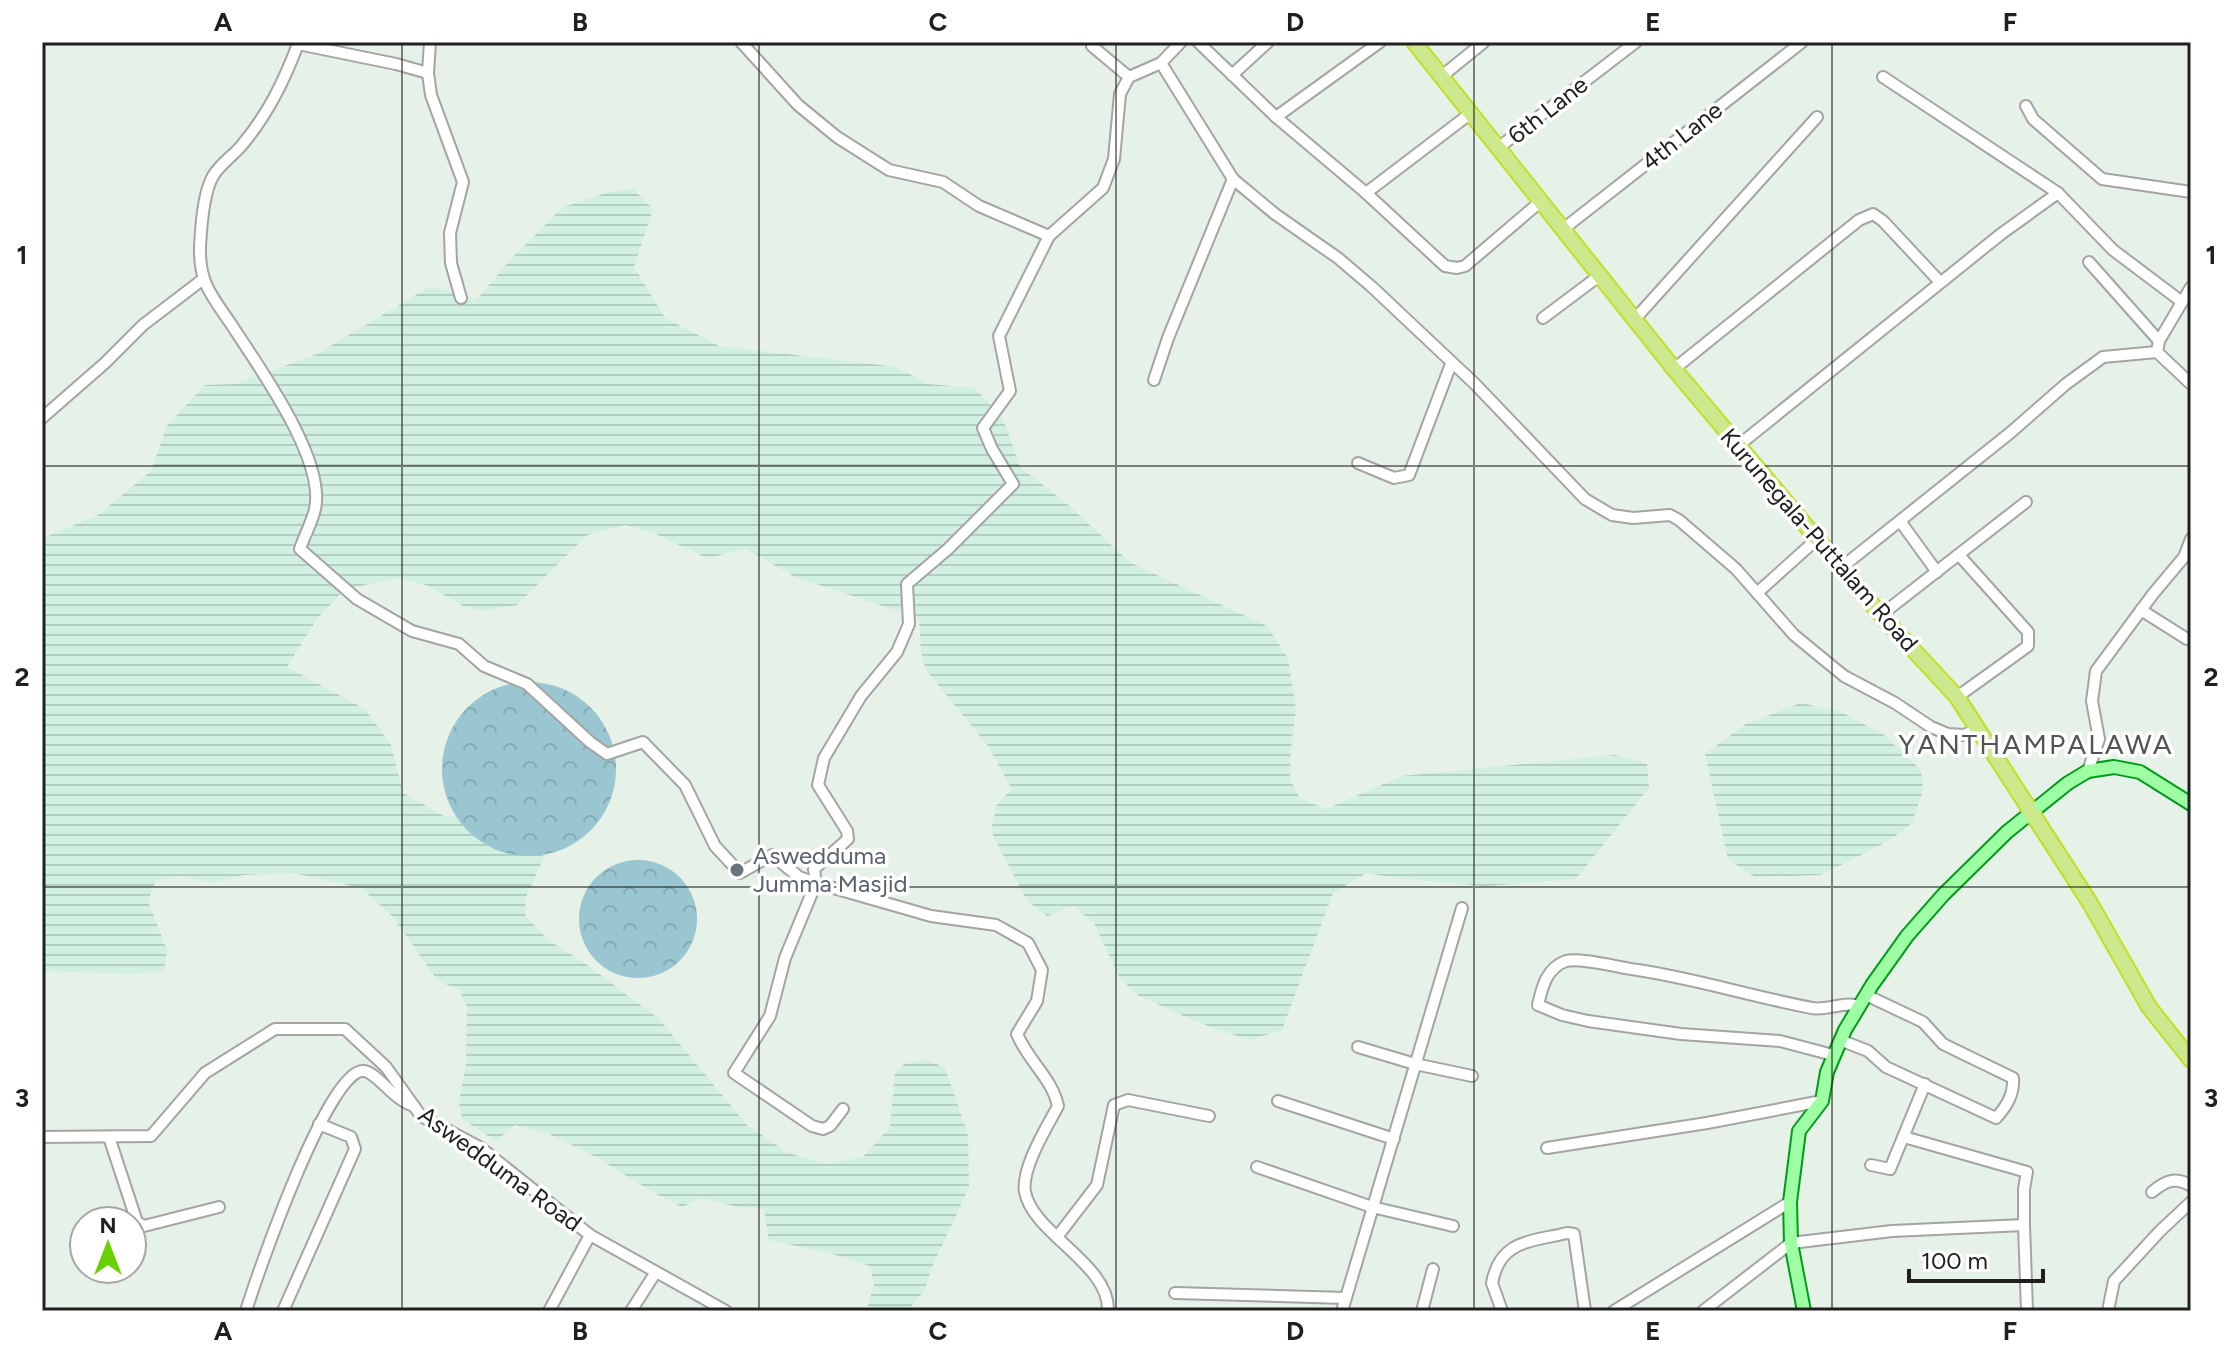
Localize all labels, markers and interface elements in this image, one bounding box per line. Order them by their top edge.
text: A [214,6,233,38]
text: B [572,6,588,38]
text: C [929,6,948,38]
text: D [1286,6,1304,38]
text: E [1645,6,1661,38]
text: F [2003,6,2017,38]
street label: 6th Lane [1502,69,1593,150]
street label: 4th Lane [1636,95,1728,176]
text: 1 [17,239,27,271]
text: 1 [2206,239,2216,271]
street label: Kurunegala-Puttalam Road [1714,422,1924,657]
text: 2 [14,661,30,693]
text: 2 [2203,661,2219,693]
district label: YANTHAMPALAWA [1898,727,2174,761]
place label: Aswedduma Jumma Masjid [753,841,908,898]
marker: Aswedduma Jumma Masjid [728,861,746,879]
text: 3 [15,1082,29,1114]
text: 3 [2204,1082,2218,1114]
street label: Aswedduma Road [413,1100,587,1237]
north arrow [68,1205,148,1285]
text: N [99,1212,117,1239]
scale bar [1909,1233,2043,1283]
text: 100 m [1921,1246,1988,1275]
text: A [214,1315,233,1347]
text: B [572,1315,588,1347]
text: C [929,1315,948,1347]
text: D [1286,1315,1304,1347]
text: E [1645,1315,1661,1347]
text: F [2003,1315,2017,1347]

